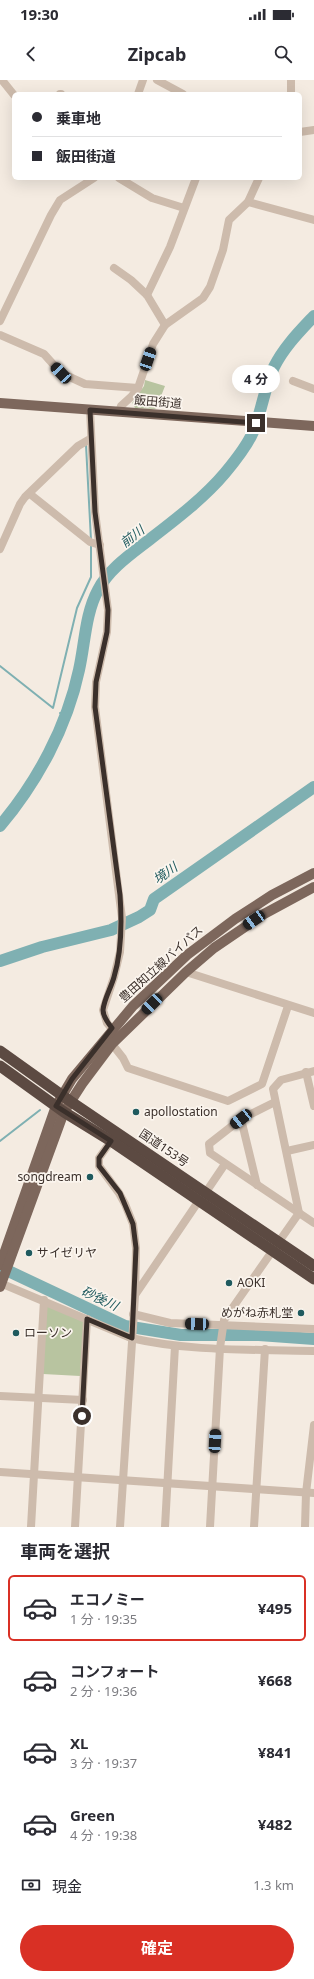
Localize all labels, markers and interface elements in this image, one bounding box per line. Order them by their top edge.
text: 19:30 [20,4,59,24]
text: Zipcab [128,42,186,66]
icon: back [20,43,42,65]
icon: search [272,43,294,65]
text: 乗車地 [56,108,101,128]
text: 飯田街道 [56,146,116,166]
car [138,346,158,372]
car [48,360,74,386]
callout: 4 分 [232,365,280,393]
text: 4 分 [244,370,268,388]
street label: 飯田街道 [133,391,183,412]
route end [247,414,265,432]
water label: 前川 [116,520,149,551]
water label: 境川 [149,857,182,888]
car [241,908,267,932]
street label: 豊田知立線バイパス [115,921,206,1006]
car [139,991,165,1017]
place label: apollostation [144,1103,218,1120]
marker: apollostation [131,1107,141,1117]
car [228,1107,254,1131]
street label: 国道153号 [136,1125,192,1170]
place label: songdream [17,1168,82,1185]
marker: songdream [85,1172,95,1182]
place label: サイゼリヤ [37,1244,97,1261]
marker: サイゼリヤ [24,1248,34,1258]
place label: AOKI [237,1274,265,1291]
marker: AOKI [224,1278,234,1288]
water label: 砂後川 [79,1282,123,1315]
place label: めがね赤札堂 [221,1304,293,1321]
marker: めがね赤札堂 [296,1308,306,1318]
car [185,1318,209,1330]
place label: ローソン [24,1324,72,1341]
marker: ローソン [11,1328,21,1338]
route start [73,1407,91,1425]
car [208,1429,222,1453]
text: 車両を選択 [20,1539,110,1563]
text: エコノミー [70,1589,145,1609]
icon: car [22,1590,58,1626]
text: ¥495 [258,1598,292,1618]
text: 1 分 · 19:35 [70,1610,137,1628]
text: コンフォート [70,1661,160,1681]
icon: car [22,1662,58,1698]
text: ¥668 [258,1670,292,1690]
text: 2 分 · 19:36 [70,1682,137,1700]
text: XL [70,1733,88,1753]
icon: car [22,1734,58,1770]
text: ¥841 [258,1742,292,1762]
text: 3 分 · 19:37 [70,1754,137,1772]
text: Green [70,1805,115,1825]
icon: car [22,1806,58,1842]
text: ¥482 [258,1814,292,1834]
text: 4 分 · 19:38 [70,1826,137,1844]
icon: cash [20,1874,42,1896]
text: 現金 [52,1876,82,1896]
text: 1.3 km [253,1876,294,1894]
button: 確定 [20,1925,294,1971]

